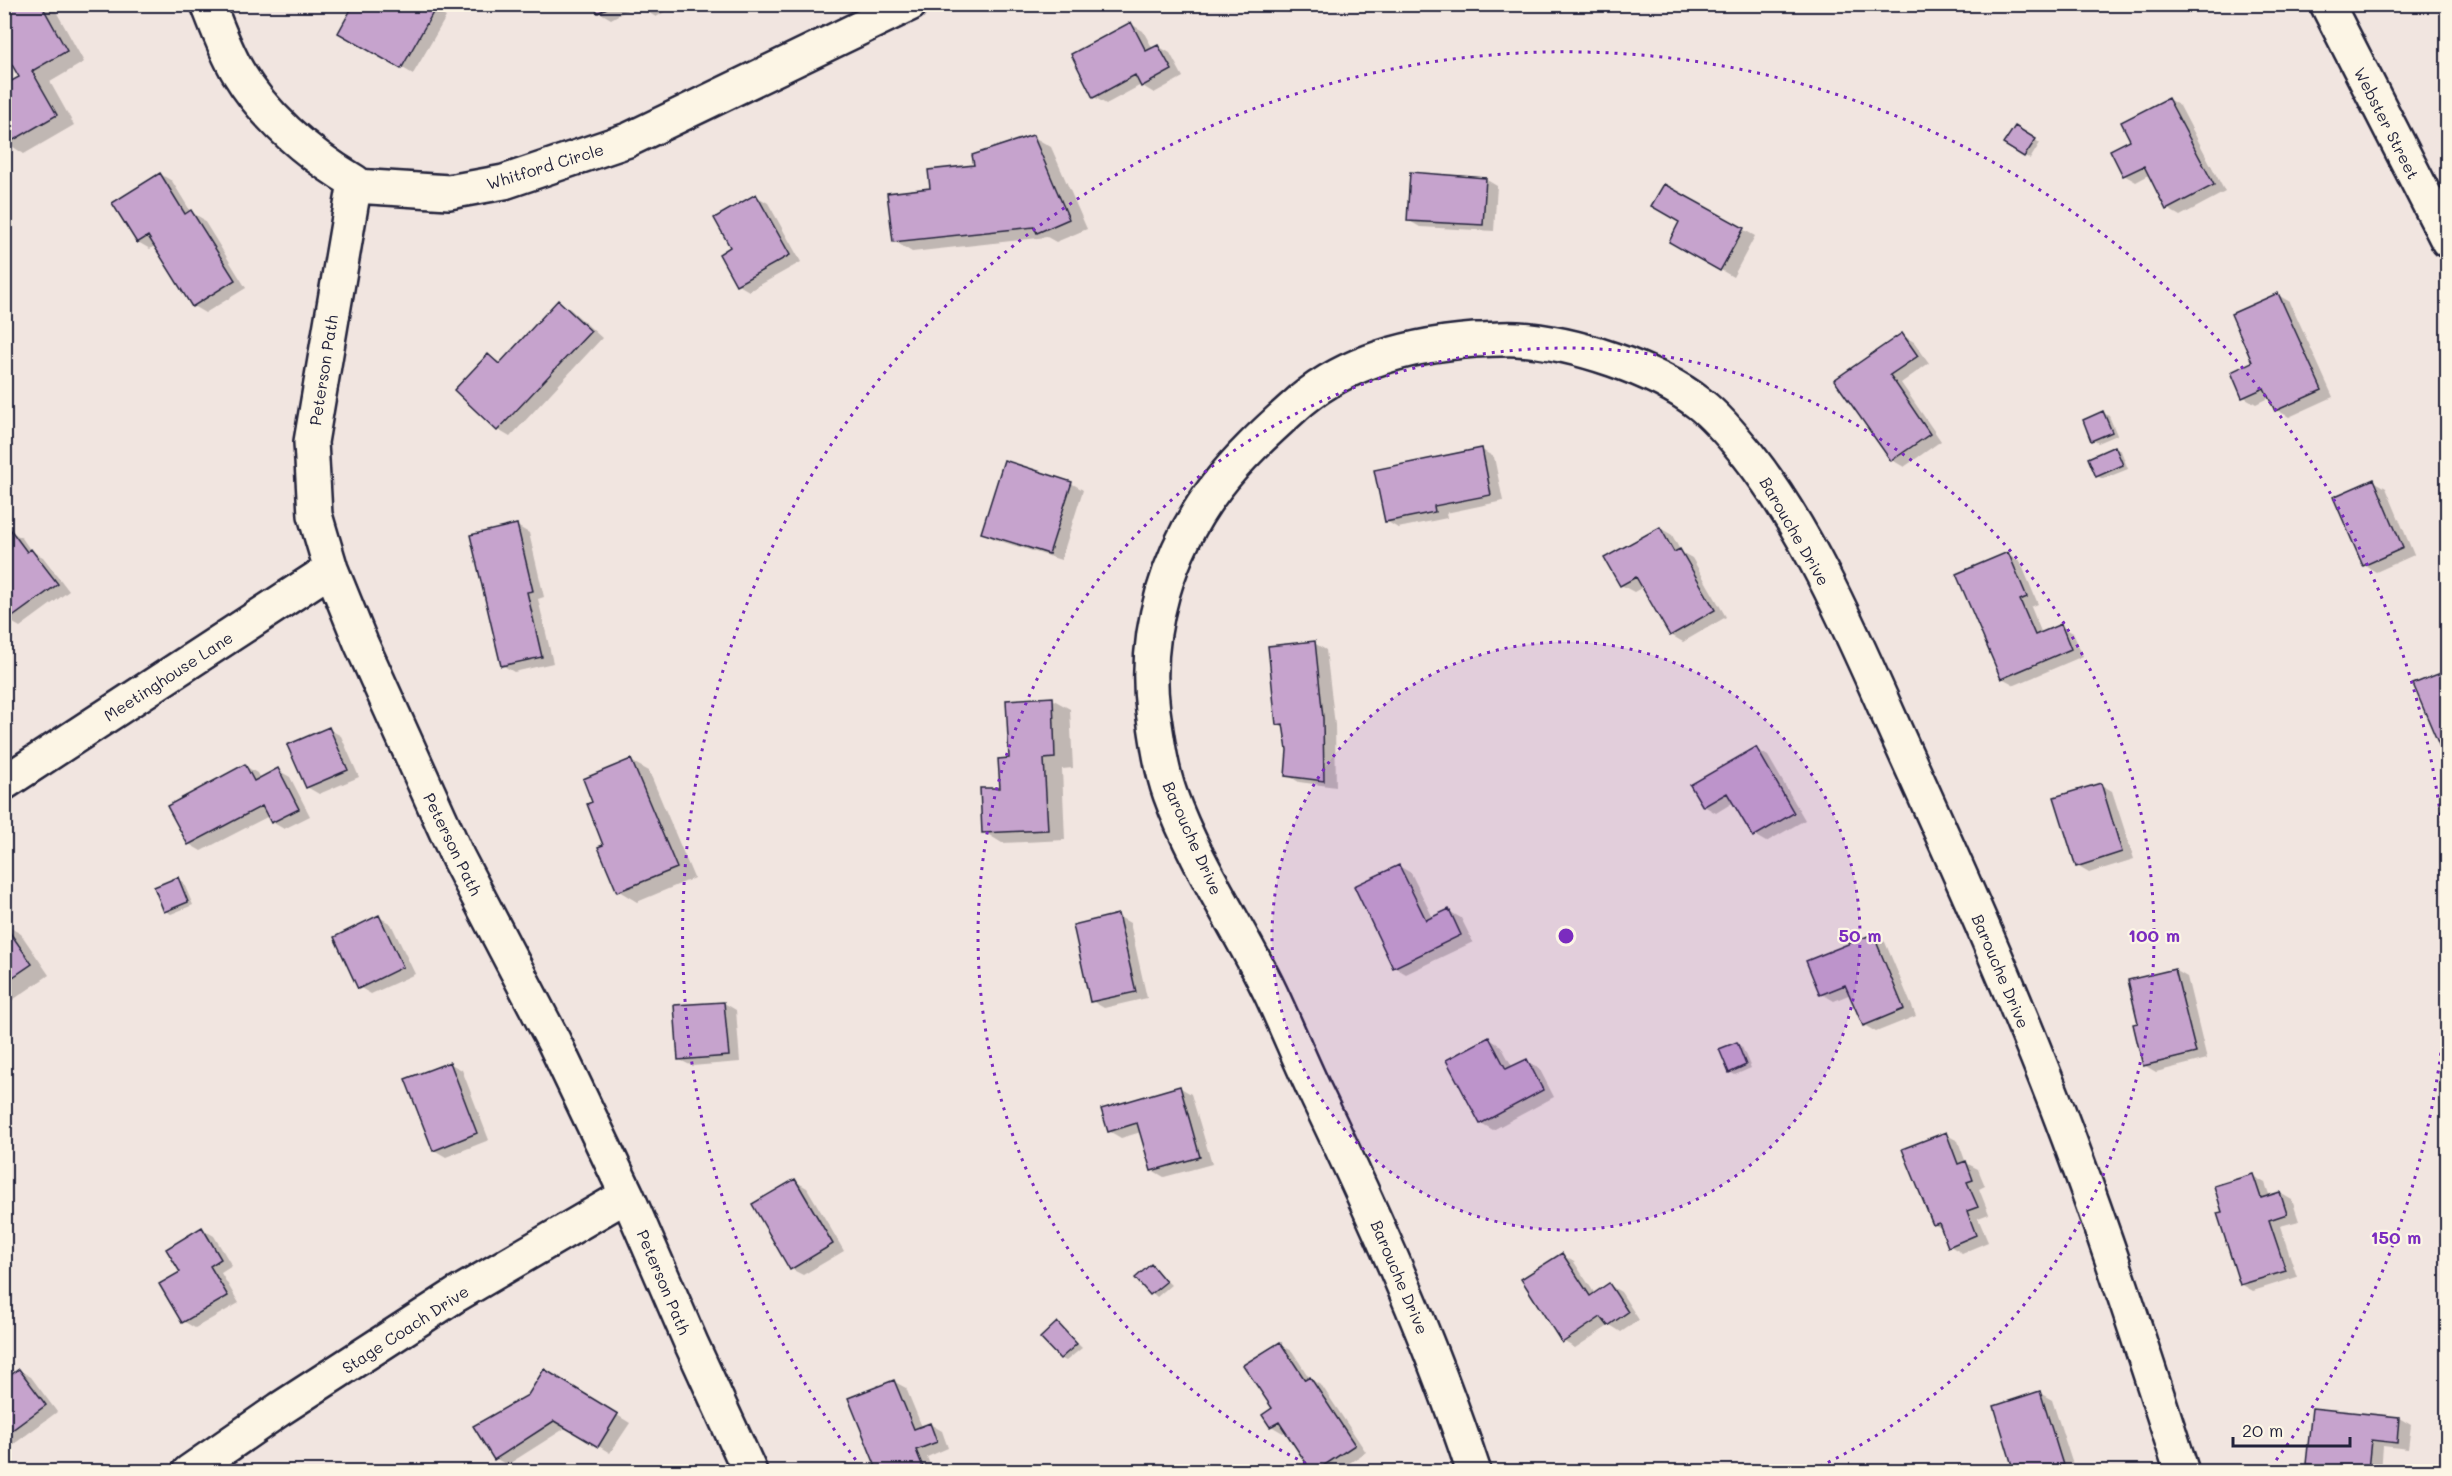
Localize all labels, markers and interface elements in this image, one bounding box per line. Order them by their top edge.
street label: Webster Street [2350,63,2424,183]
street label: Whitford Circle [484,138,606,194]
street label: Peterson Path [304,313,342,427]
street label: Barouche Drive [1755,473,1835,589]
street label: Meetinghouse Lane [99,626,237,726]
street label: Barouche Drive [1159,778,1227,898]
street label: Peterson Path [419,789,487,899]
street label: Barouche Drive [1968,911,2034,1031]
text: 50 m [1839,923,1881,947]
text: 100 m [2128,923,2180,947]
centre of rings [1556,926,1576,946]
street label: Barouche Drive [1367,1217,1433,1337]
text: 150 m [2371,1225,2421,1249]
street label: Peterson Path [633,1226,695,1338]
street label: Stage Coach Drive [338,1280,472,1378]
scale bar [2233,1410,2350,1448]
text: 20 m [2242,1418,2283,1442]

